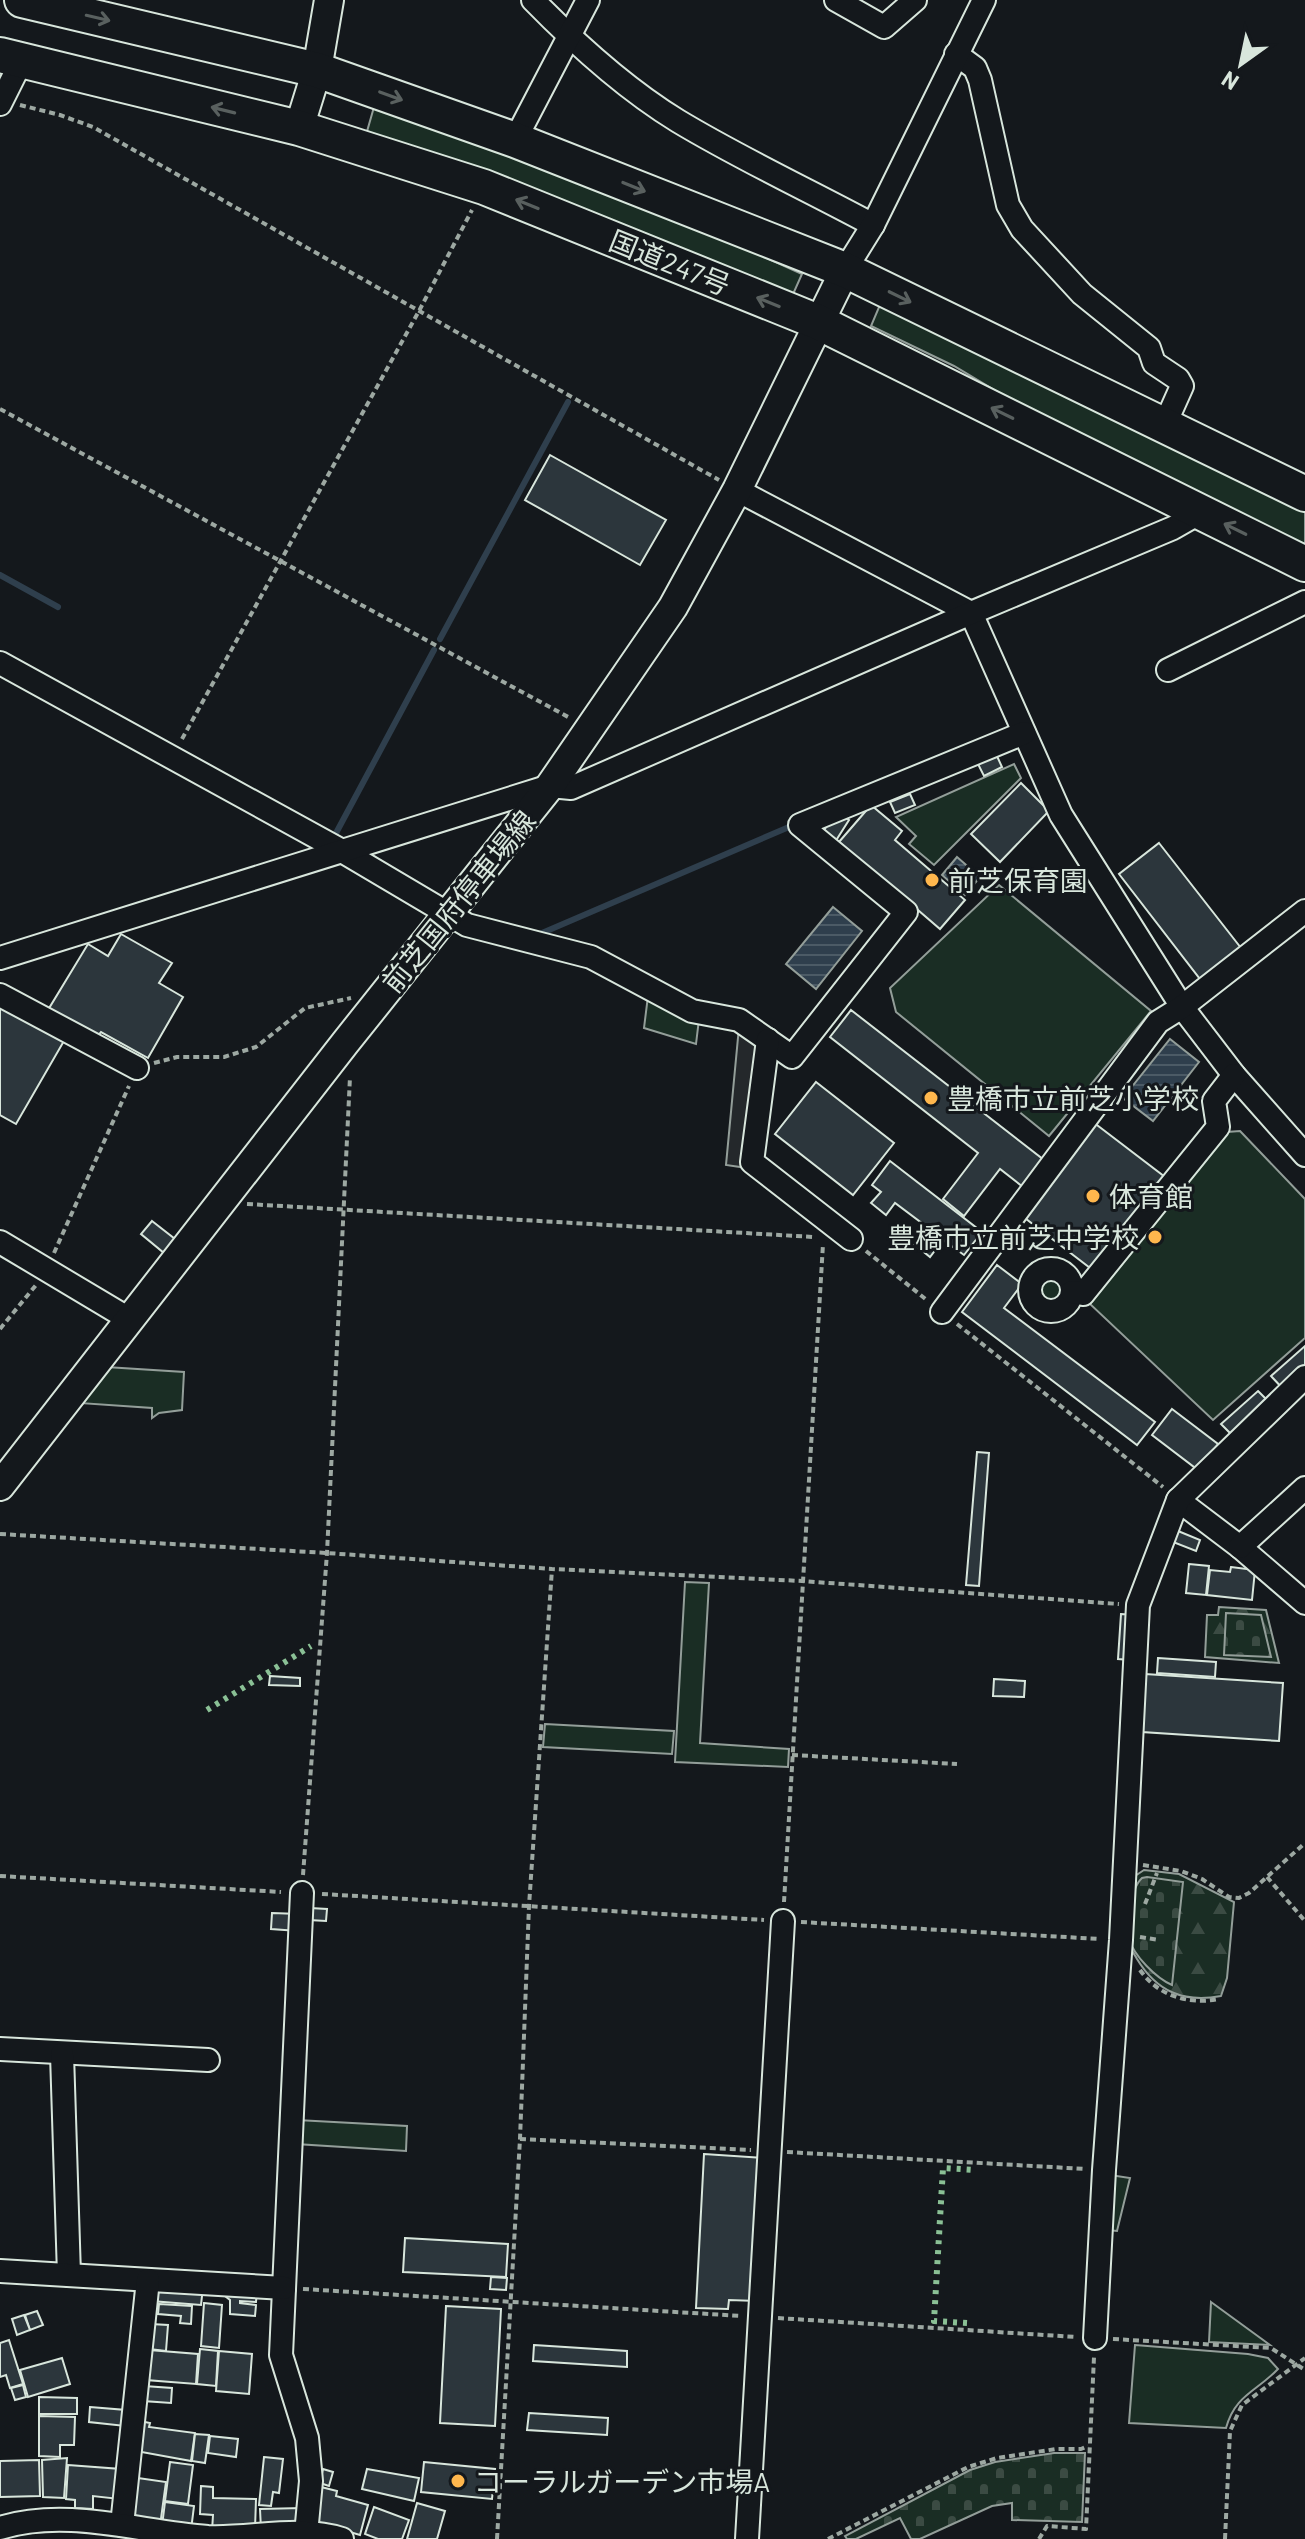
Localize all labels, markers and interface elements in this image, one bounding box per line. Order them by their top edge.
one-way arrow [84,11,110,26]
north arrow [1201,24,1281,104]
text: N [1216,67,1243,97]
one-way arrow [378,89,403,104]
one-way arrow [211,101,237,116]
one-way arrow [621,181,646,195]
one-way arrow [515,196,540,210]
street label: 国道247号 [605,222,735,302]
one-way arrow [888,290,912,305]
one-way arrow [756,293,781,308]
one-way arrow [991,405,1015,421]
one-way arrow [1224,521,1248,536]
street label: 前芝国府停車場線 [374,803,542,999]
place label: 前芝保育園 [948,863,1088,897]
marker: 前芝保育園 [923,871,941,889]
place label: 豊橋市立前芝小学校 [947,1081,1199,1115]
marker: 豊橋市立前芝小学校 [922,1089,940,1107]
place label: 体育館 [1109,1179,1193,1213]
marker: 体育館 [1084,1187,1102,1205]
place label: 豊橋市立前芝中学校 [887,1220,1139,1254]
marker: 豊橋市立前芝中学校 [1146,1228,1164,1246]
place label: コーラルガーデン市場A [474,2464,770,2498]
marker: コーラルガーデン市場A [449,2472,467,2490]

